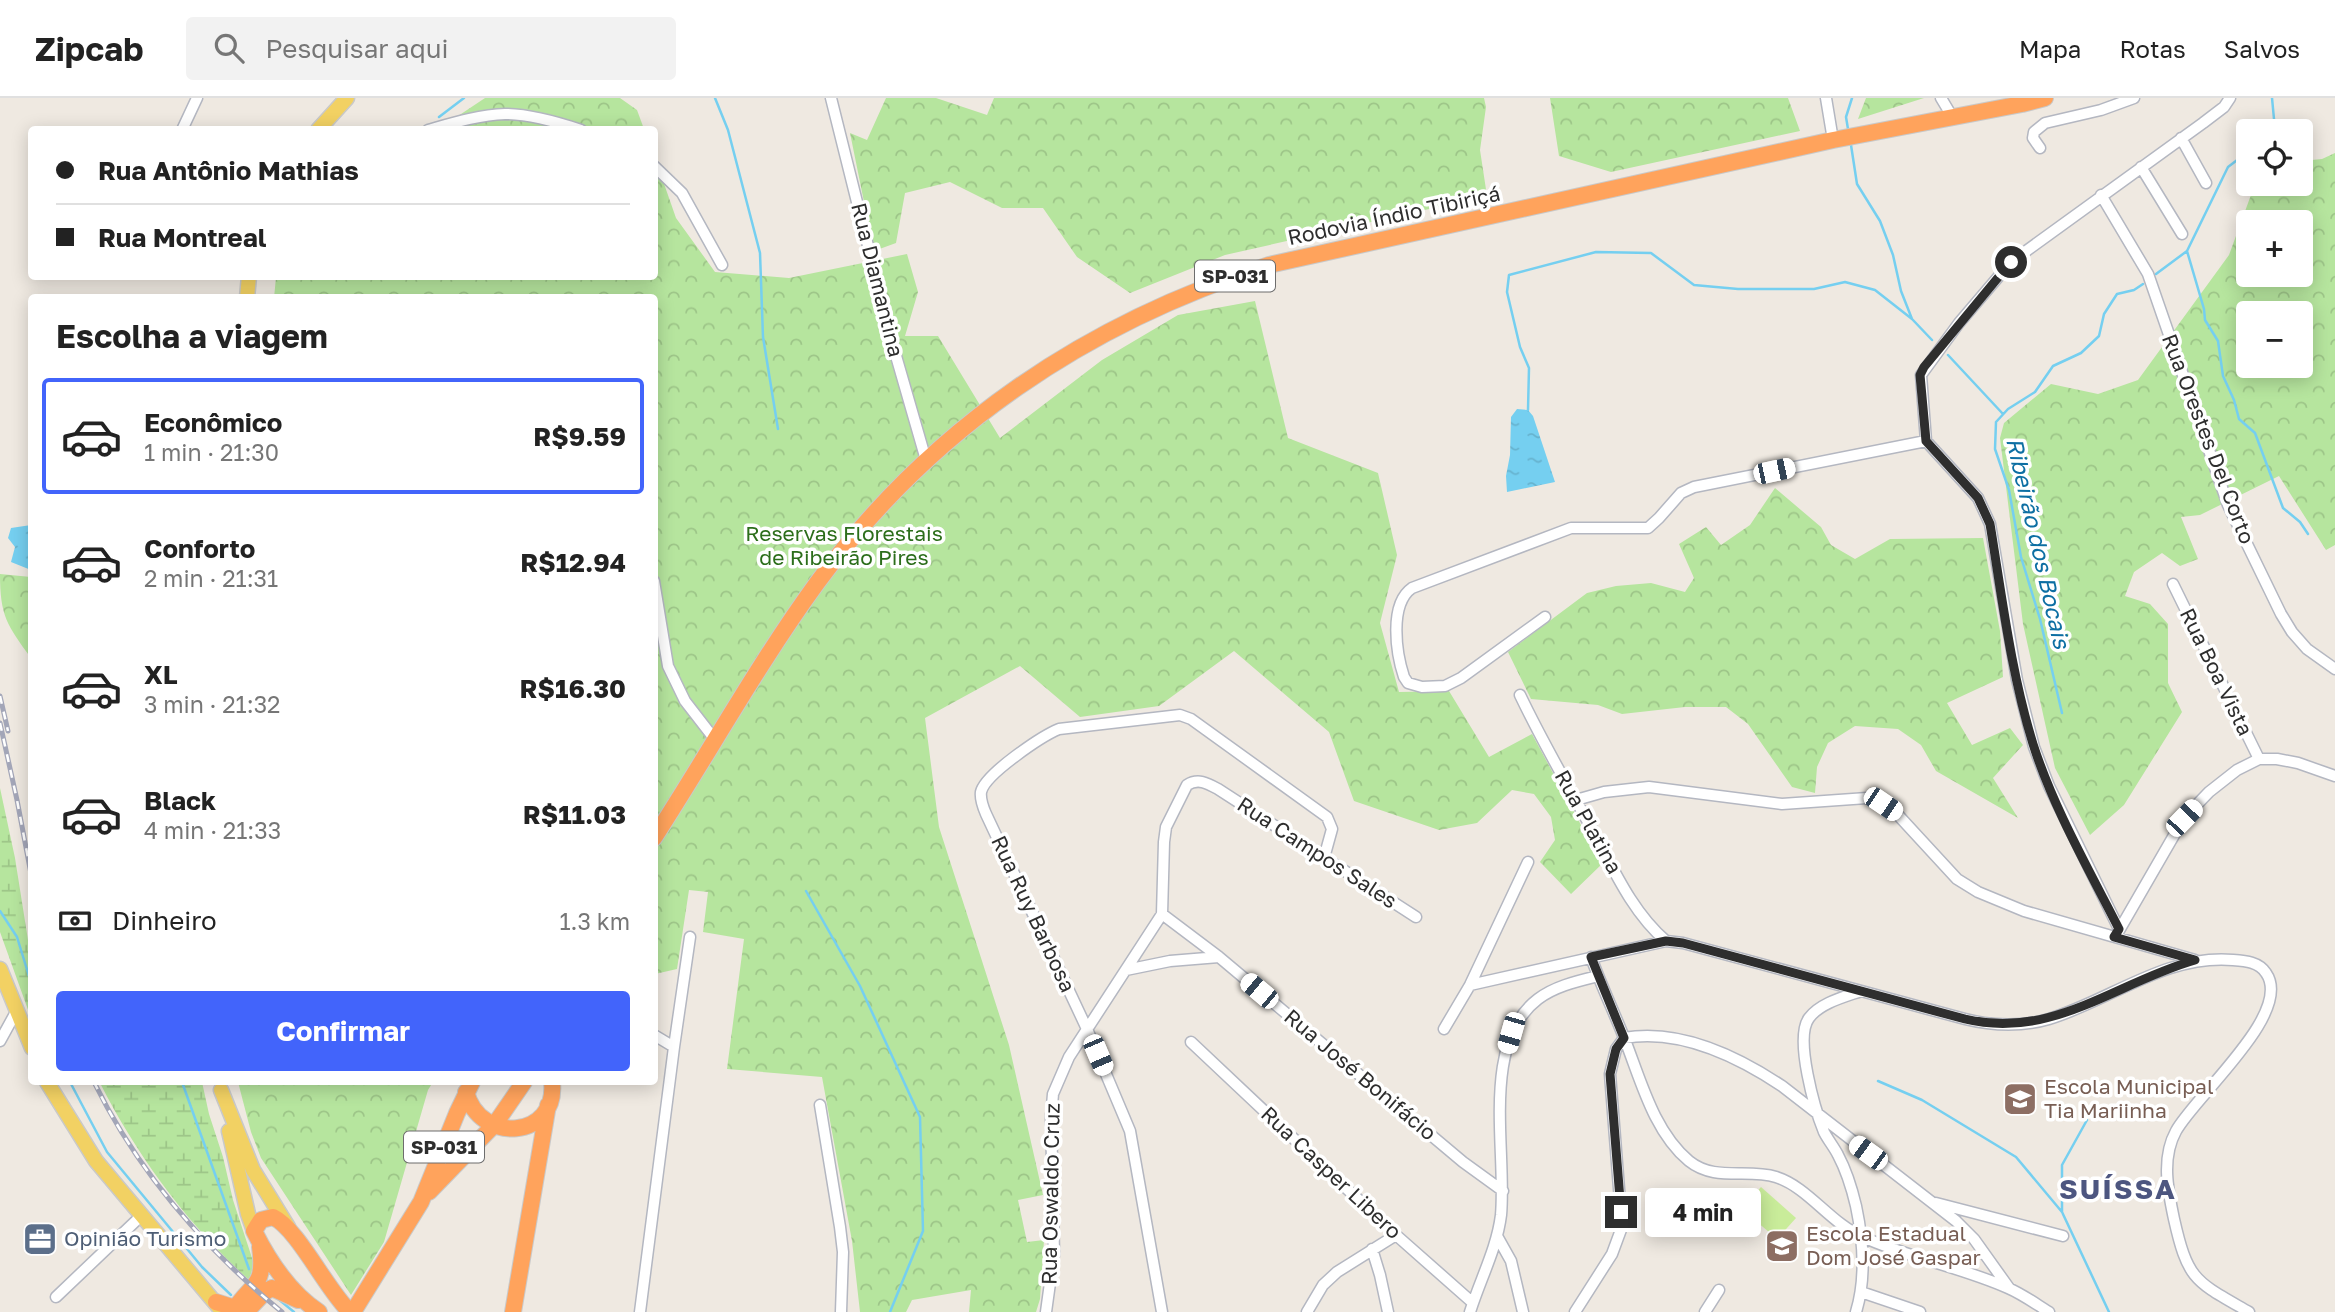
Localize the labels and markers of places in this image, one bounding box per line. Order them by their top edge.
place label: Escola Municipal Tia Mariinha [2044,1073,2214,1123]
school or university icon: Escola Municipal Tia Mariinha [2001,1080,2039,1118]
office icon: Opinião Turismo [21,1220,59,1258]
place label: Escola Estadual Dom José Gaspar [1806,1220,1981,1270]
place label: Opinião Turismo [64,1225,226,1251]
school or university icon: Escola Estadual Dom José Gaspar [1763,1227,1801,1265]

